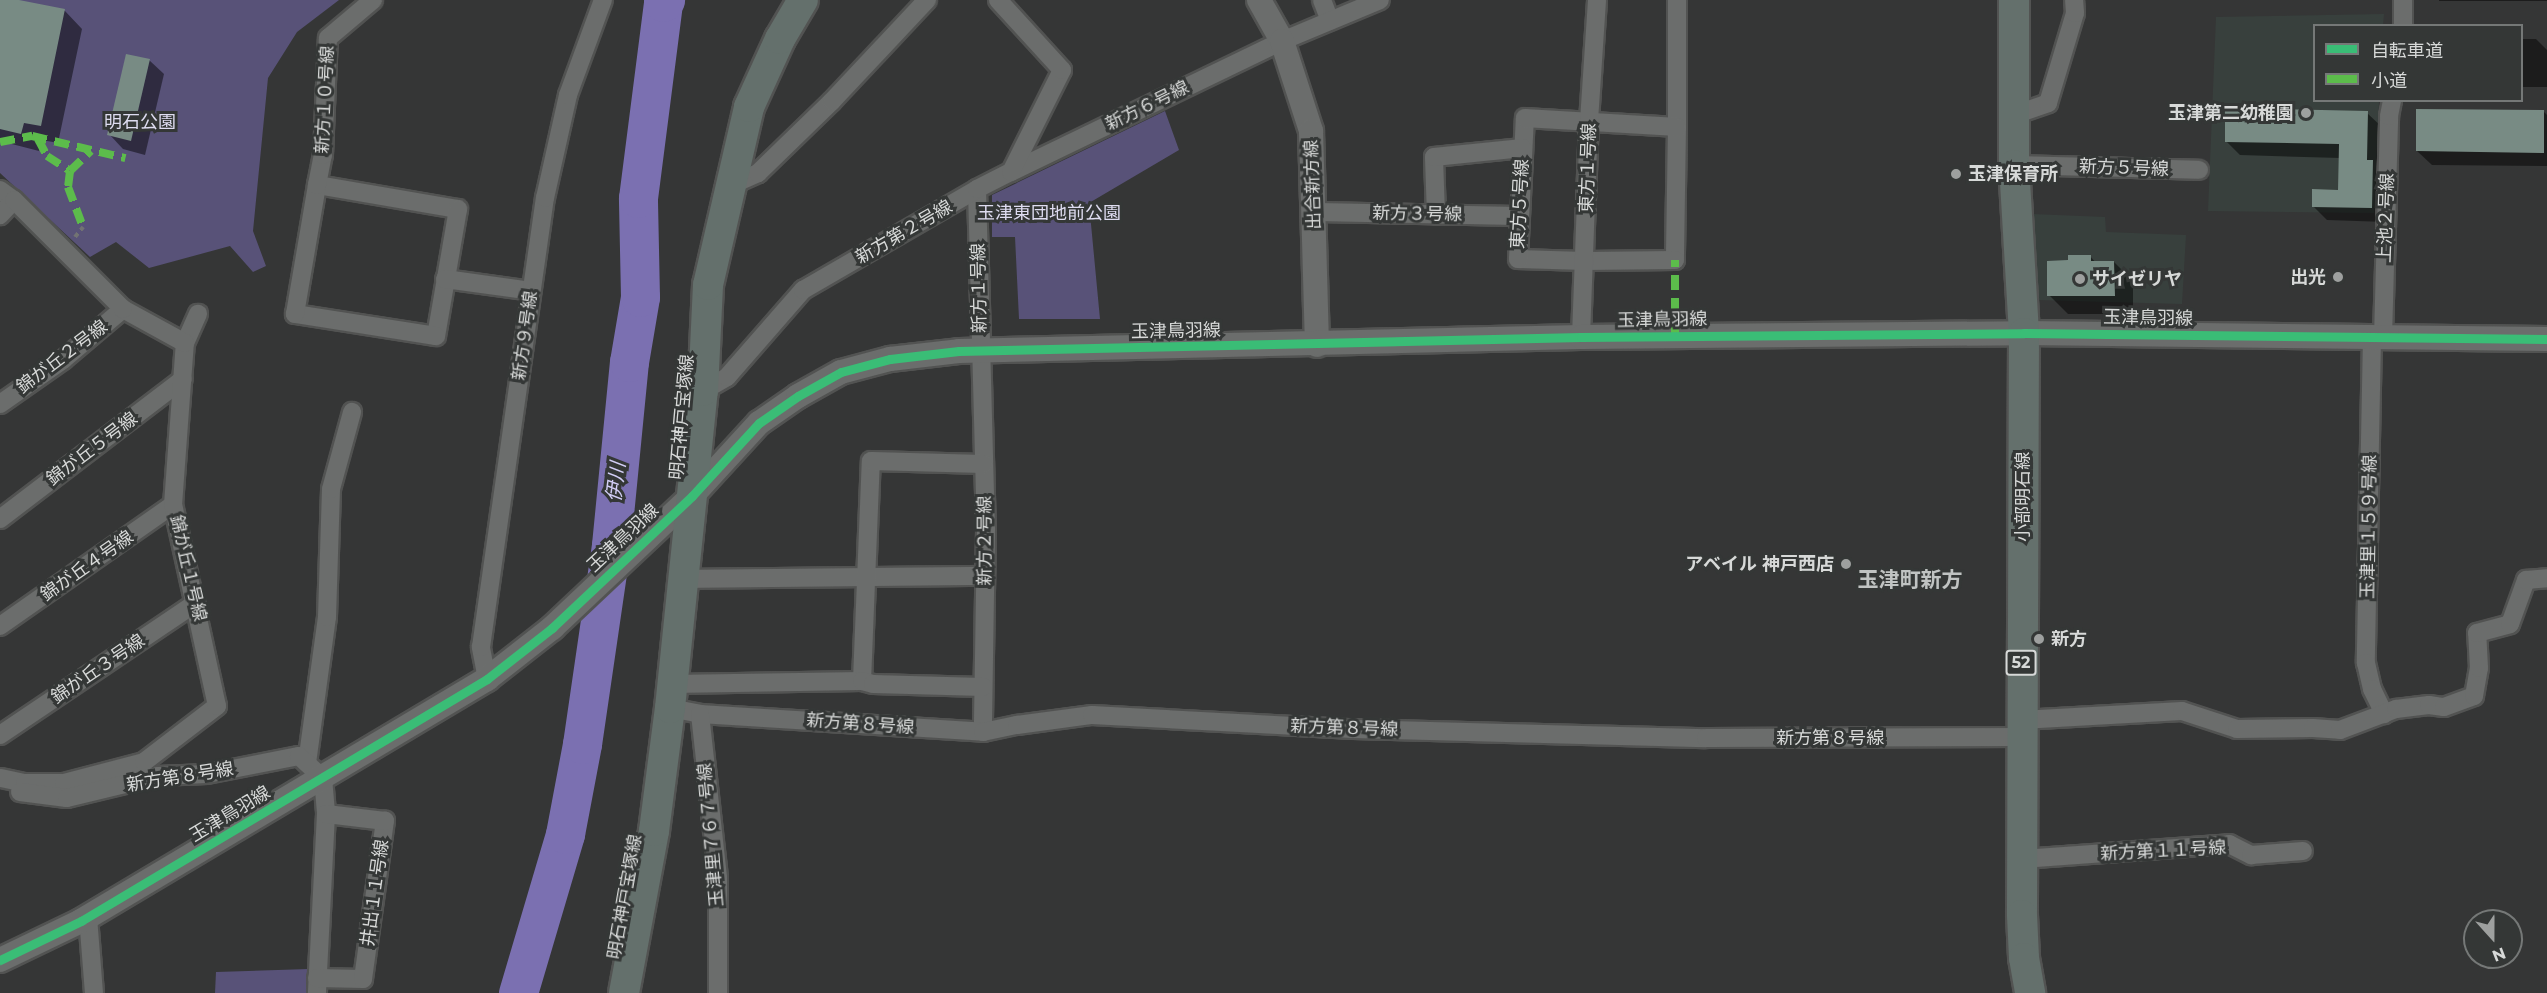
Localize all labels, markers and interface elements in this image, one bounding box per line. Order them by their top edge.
legend [2313,24,2523,102]
text: 自転車道 [2371,40,2443,62]
street label: 新方１０号線 [311,46,339,154]
text: 小道 [2371,70,2407,92]
street label: 新方６号線 [1102,77,1192,135]
place label: 玉津第二幼稚園 [2168,102,2294,124]
marker: 玉津第二幼稚園 [2299,106,2313,120]
park label: 明石公園 [104,111,176,133]
street label: 東方１号線 [1576,123,1600,213]
street label: 出合新方線 [1301,140,1325,230]
street label: 新方５号線 [2079,156,2169,180]
street label: 東方５号線 [1507,158,1533,250]
place label: 玉津保育所 [1968,163,2058,185]
marker: 玉津保育所 [1949,167,1963,181]
street label: 上池２号線 [2374,173,2398,263]
street label: 新方第２号線 [852,196,956,268]
park label: 玉津東団地前公園 [977,202,1121,224]
street label: 新方３号線 [1372,202,1462,226]
street label: 新方１号線 [967,243,991,333]
place label: 出光 [2290,266,2326,288]
place label: サイゼリヤ [2092,268,2182,290]
marker: 出光 [2331,270,2345,284]
marker: サイゼリヤ [2073,272,2087,286]
street label: 新方９号線 [508,290,542,382]
street label: 玉津鳥羽線 [2103,306,2193,330]
street label: 玉津鳥羽線 [1617,308,1707,332]
street label: 錦が丘２号線 [12,316,112,398]
street label: 玉津鳥羽線 [1131,319,1221,343]
street label: 明石神戸宝塚線 [666,353,698,481]
street label: 錦が丘５号線 [42,408,142,490]
street label: 小部明石線 [2012,452,2034,542]
street label: 玉津里１５９号線 [2357,455,2381,599]
water label: 伊川 [602,461,630,503]
street label: 新方２号線 [974,496,996,586]
street label: 玉津鳥羽線 [583,499,663,577]
street label: 錦が丘１号線 [165,513,211,623]
street label: 錦が丘４号線 [37,526,137,606]
place label: アベイル 神戸西店 [1685,553,1834,575]
marker: アベイル 神戸西店 [1839,557,1853,571]
district label: 玉津町新方 [1858,567,1962,593]
place label: 新方 [2051,628,2087,650]
street label: 錦が丘３号線 [47,630,149,708]
marker: 新方 [2032,632,2046,646]
road number: 52 [2004,650,2038,676]
street label: 新方第８号線 [805,709,915,739]
street label: 新方第８号線 [1290,715,1398,741]
street label: 新方第８号線 [1776,727,1884,749]
street label: 新方第８号線 [125,758,235,796]
street label: 玉津里７６７号線 [694,762,728,908]
street label: 玉津鳥羽線 [186,782,274,846]
street label: 明石神戸宝塚線 [603,833,647,961]
street label: 新方第１１号線 [2100,837,2226,865]
street label: 井出１１号線 [357,838,393,948]
north arrow [2463,909,2523,969]
text: N [2489,943,2508,966]

